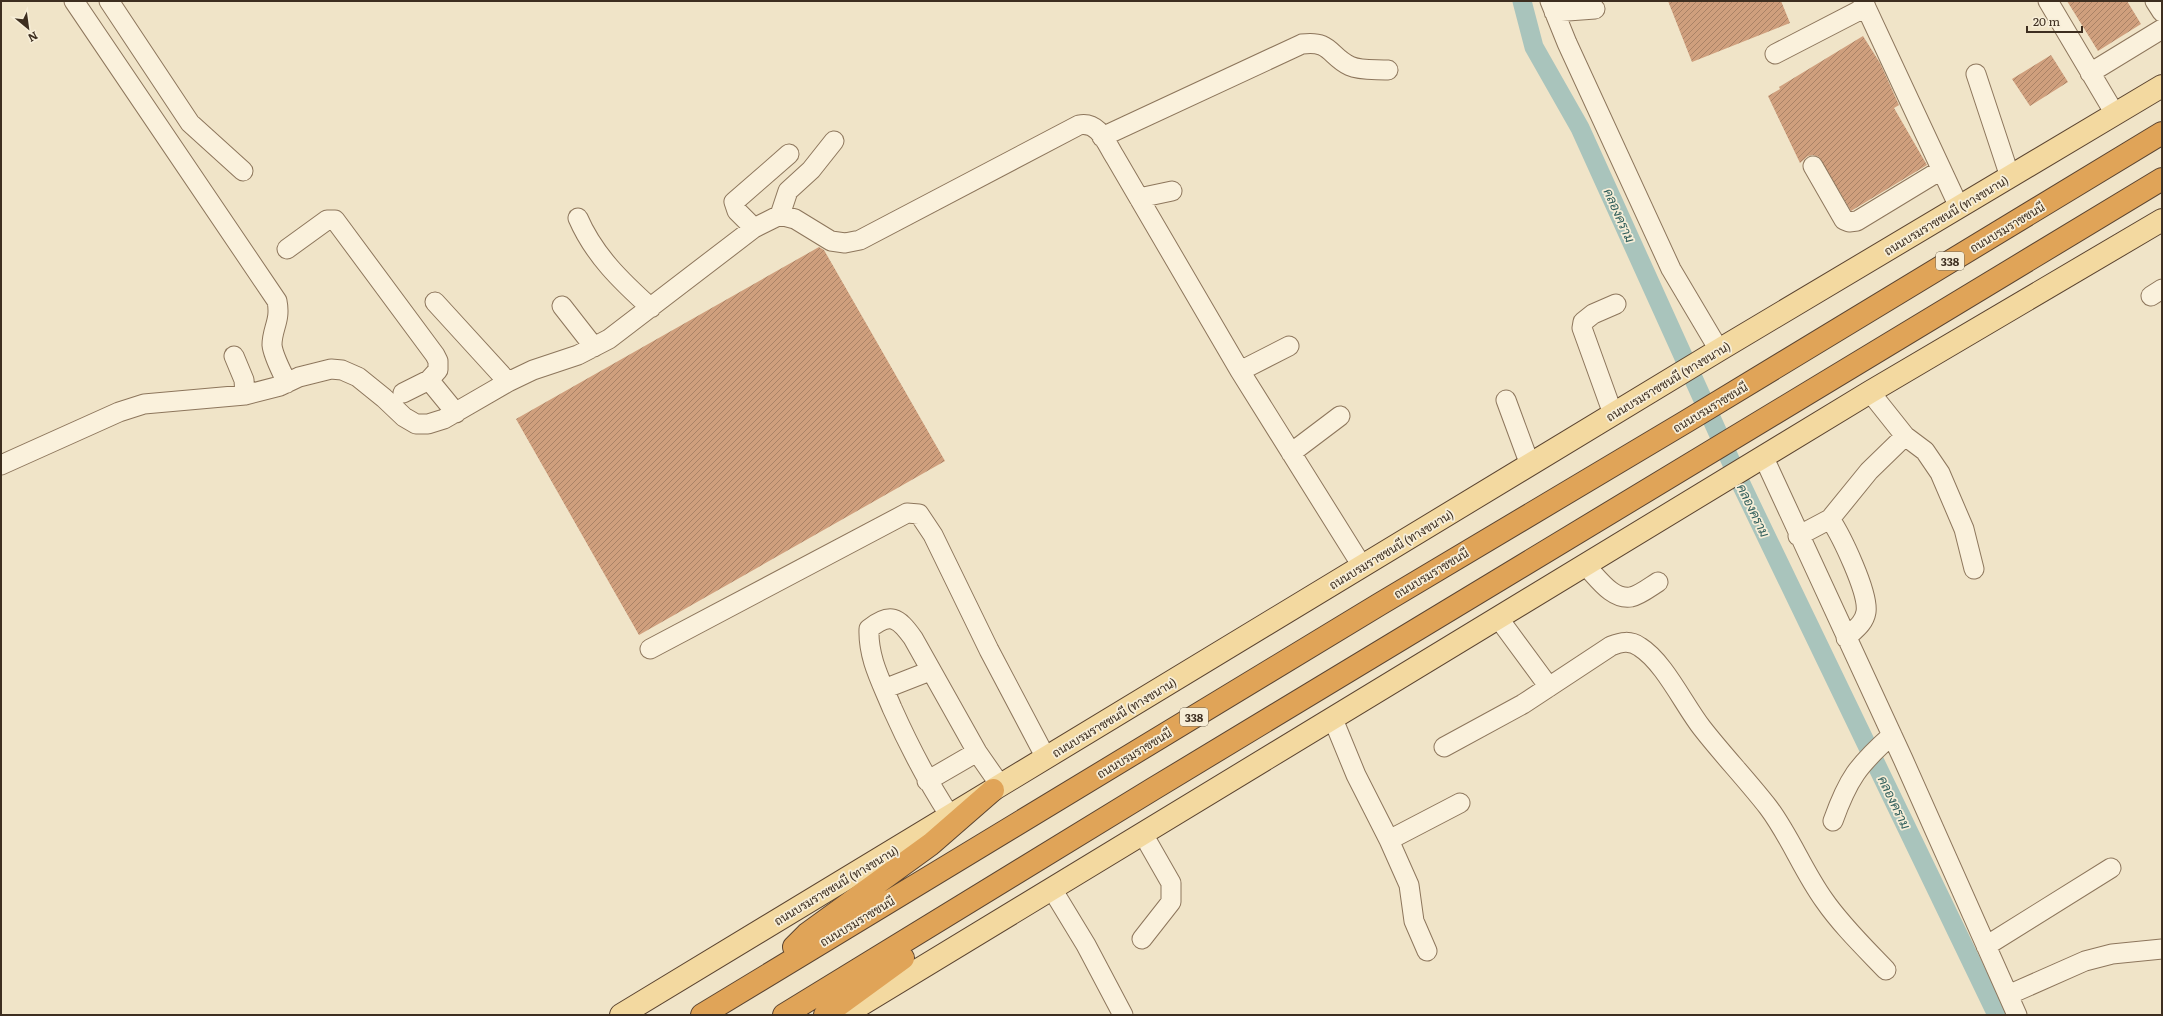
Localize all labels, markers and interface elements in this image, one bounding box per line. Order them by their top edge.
north arrow [8,8,48,48]
scale bar [2027,8,2082,34]
text: 20 m [2033,12,2060,30]
text: N [25,28,41,47]
street label: ถนนบรมราชชนนี (ทางขนาน) [1881,172,2011,258]
water label: คลองคราม [1600,185,1640,245]
street label: ถนนบรมราชชนนี [1967,199,2047,255]
road number: 338 [1936,252,1964,270]
street label: ถนนบรมราชชนนี (ทางขนาน) [1603,338,1733,424]
street label: ถนนบรมราชชนนี [1670,379,1750,435]
water label: คลองคราม [1733,480,1775,540]
street label: ถนนบรมราชชนนี (ทางขนาน) [1326,506,1456,592]
street label: ถนนบรมราชชนนี [1391,545,1471,601]
street label: ถนนบรมราชชนนี (ทางขนาน) [1049,674,1179,760]
road number: 338 [1180,708,1208,726]
street label: ถนนบรมราชชนนี [1094,725,1174,781]
water label: คลองคราม [1874,772,1916,832]
street label: ถนนบรมราชชนนี (ทางขนาน) [771,842,901,928]
street label: ถนนบรมราชชนนี [817,893,897,949]

